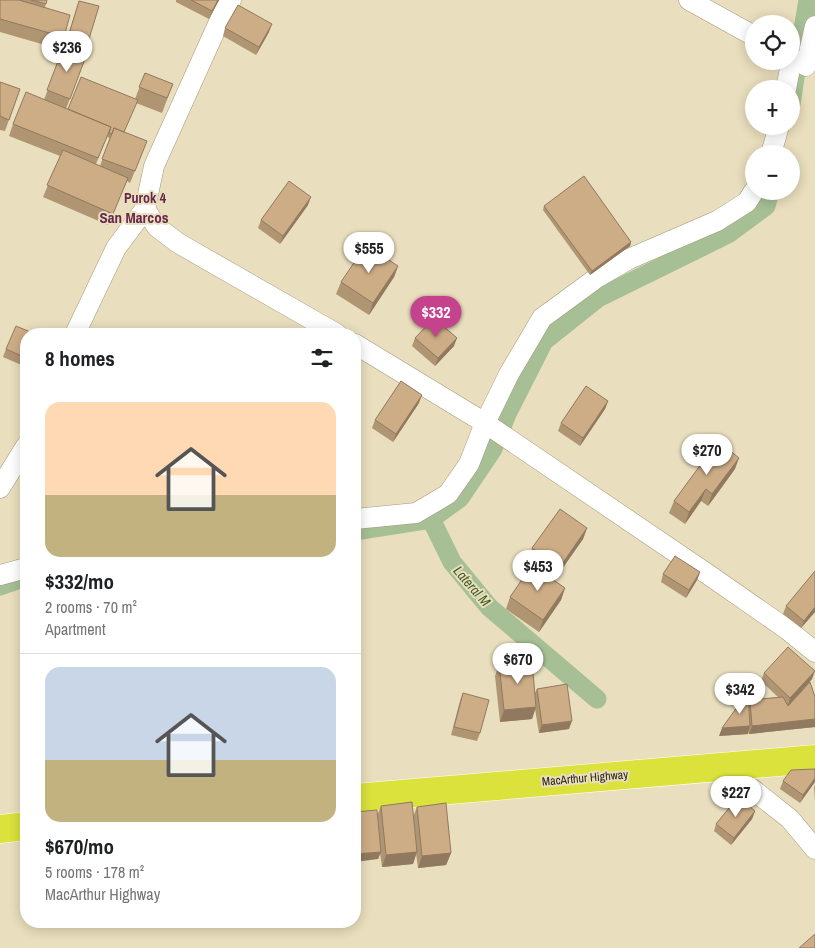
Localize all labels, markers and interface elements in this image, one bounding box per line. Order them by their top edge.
map controls [745,15,800,200]
button: locate [745,15,800,70]
pin: $236 [37,30,97,73]
text: $236 [52,36,82,58]
button: + [745,80,800,135]
button: − [745,145,800,200]
district label: Purok 4 [124,189,167,207]
district label: San Marcos [99,207,169,228]
pin: $555 [339,232,399,274]
text: $555 [354,237,384,259]
pin: $332 [406,296,466,338]
text: $332 [421,301,451,323]
text: 8 homes [45,344,115,373]
icon: filters [308,344,336,372]
icon: home [146,434,236,524]
pin: $270 [677,434,737,476]
text: $270 [692,439,722,461]
pin: $453 [508,550,568,592]
text: $453 [523,555,553,577]
water label: Lateral M [450,562,495,610]
text: $332/mo [45,567,114,596]
text: 2 rooms · 70 m² [45,596,137,618]
text: Apartment [45,618,106,640]
pin: $670 [488,642,548,685]
text: $670 [503,648,533,670]
pin: $342 [710,672,770,715]
text: $342 [725,678,755,700]
icon: home [146,700,236,790]
street label: MacArthur Highway [541,766,629,790]
pin: $227 [706,776,766,818]
text: $227 [721,781,751,803]
text: $670/mo [45,832,114,861]
text: 5 rooms · 178 m² [45,861,144,883]
text: MacArthur Highway [45,883,160,905]

